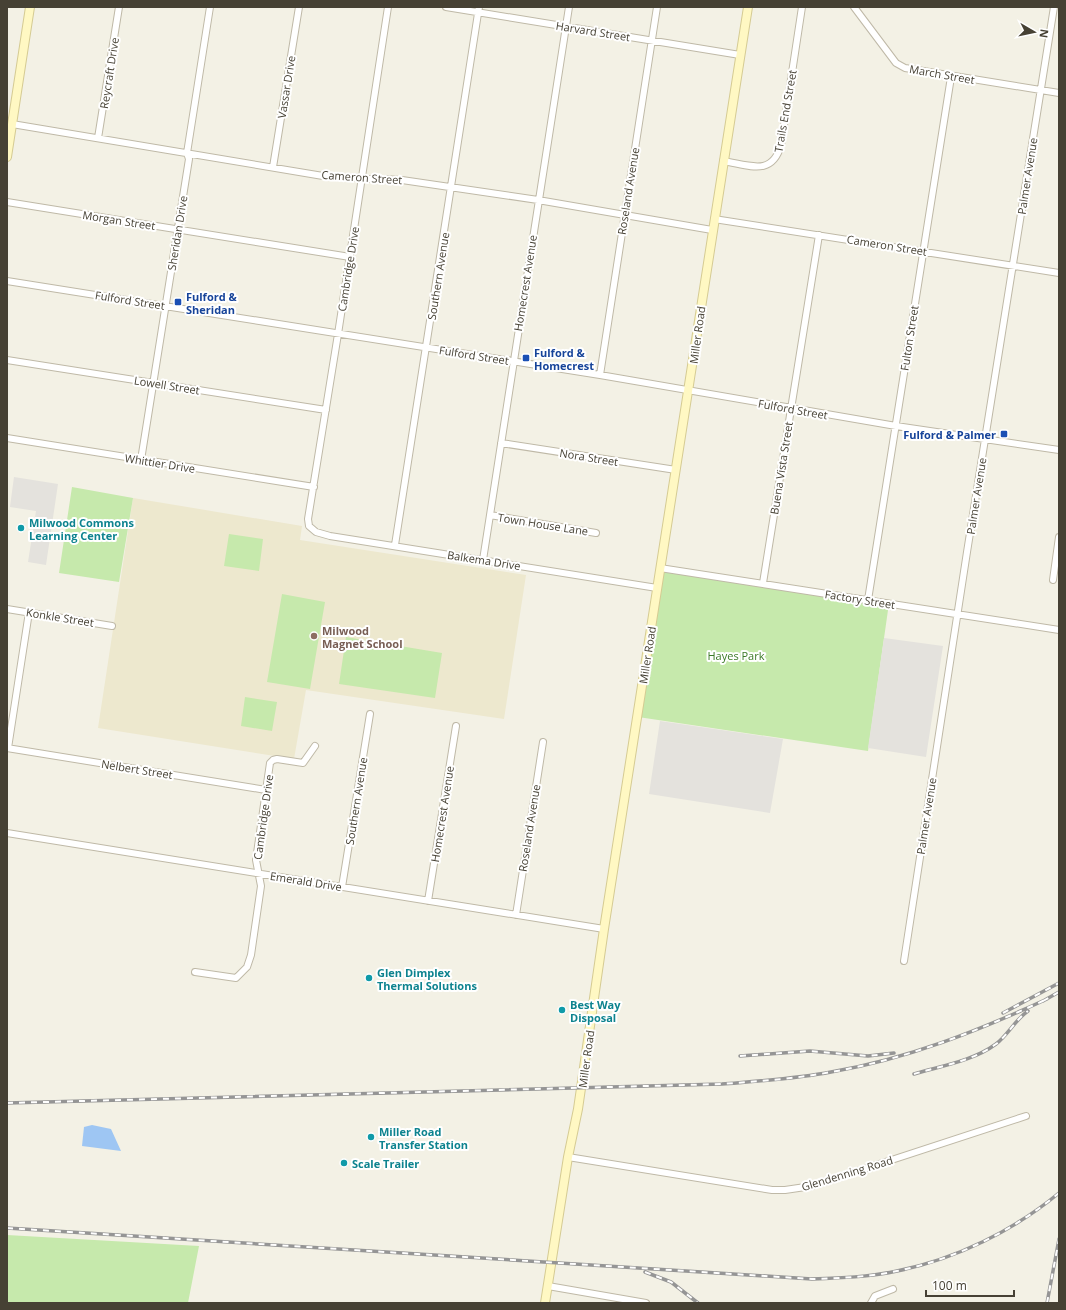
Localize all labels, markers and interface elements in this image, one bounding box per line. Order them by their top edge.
north arrow [1014,12,1054,52]
street label: Harvard Street [555,18,631,44]
text: N [1036,28,1052,39]
street label: Reycraft Drive [96,36,122,110]
street label: Vassar Drive [274,54,298,120]
street label: March Street [908,61,976,87]
street label: Trails End Street [770,69,800,153]
street label: Palmer Avenue [1014,137,1040,215]
street label: Roseland Avenue [614,146,642,236]
street label: Cameron Street [321,167,403,187]
street label: Sheridan Drive [164,194,190,272]
street label: Morgan Street [82,207,157,233]
street label: Cambridge Drive [334,225,362,313]
street label: Southern Avenue [424,231,452,321]
street label: Cameron Street [846,231,928,259]
street label: Homecrest Avenue [510,234,540,332]
street label: Fulford Street [94,287,166,313]
place label: Fulford & Sheridan [186,289,238,317]
marker: Fulford & Sheridan [173,297,183,307]
street label: Fulton Street [896,304,922,372]
street label: Miller Road [686,305,708,365]
street label: Fulford Street [438,342,510,368]
place label: Fulford & Homecrest [534,345,594,373]
marker: Fulford & Homecrest [521,353,531,363]
street label: Lowell Street [133,372,201,398]
street label: Fulford Street [757,396,829,423]
street label: Buena Vista Street [766,420,796,516]
place label: Fulford & Palmer [903,427,996,442]
marker: Fulford & Palmer [999,429,1009,439]
street label: Nora Street [559,445,619,469]
street label: Whittier Drive [124,450,196,476]
street label: Palmer Avenue [963,457,989,535]
street label: Town House Lane [497,509,589,539]
place label: Milwood Commons Learning Center [29,515,134,543]
marker: Milwood Commons Learning Center [16,523,26,533]
street label: Balkema Drive [446,547,522,573]
street label: Factory Street [824,586,896,612]
street label: Konkle Street [25,604,95,630]
place label: Milwood Magnet School [322,623,403,651]
street label: Miller Road [635,625,659,685]
marker: Milwood Magnet School [309,631,319,641]
park label: Hayes Park [707,648,765,663]
street label: Nelbert Street [100,756,174,782]
street label: Southern Avenue [342,756,370,846]
street label: Homecrest Avenue [427,765,457,863]
street label: Cambridge Drive [250,773,276,861]
street label: Palmer Avenue [913,777,939,855]
street label: Roseland Avenue [515,783,543,873]
street label: Emerald Drive [269,868,343,894]
place label: Glen Dimplex Thermal Solutions [377,965,477,993]
marker: Glen Dimplex Thermal Solutions [364,973,374,983]
place label: Best Way Disposal [570,997,621,1025]
marker: Best Way Disposal [557,1005,567,1015]
street label: Miller Road [575,1029,597,1089]
place label: Miller Road Transfer Station [379,1124,468,1152]
marker: Miller Road Transfer Station [366,1132,376,1142]
street label: Glendenning Road [800,1152,894,1194]
place label: Scale Trailer [352,1156,419,1171]
marker: Scale Trailer [339,1158,349,1168]
scale bar [926,1272,1014,1298]
text: 100 m [932,1277,967,1294]

